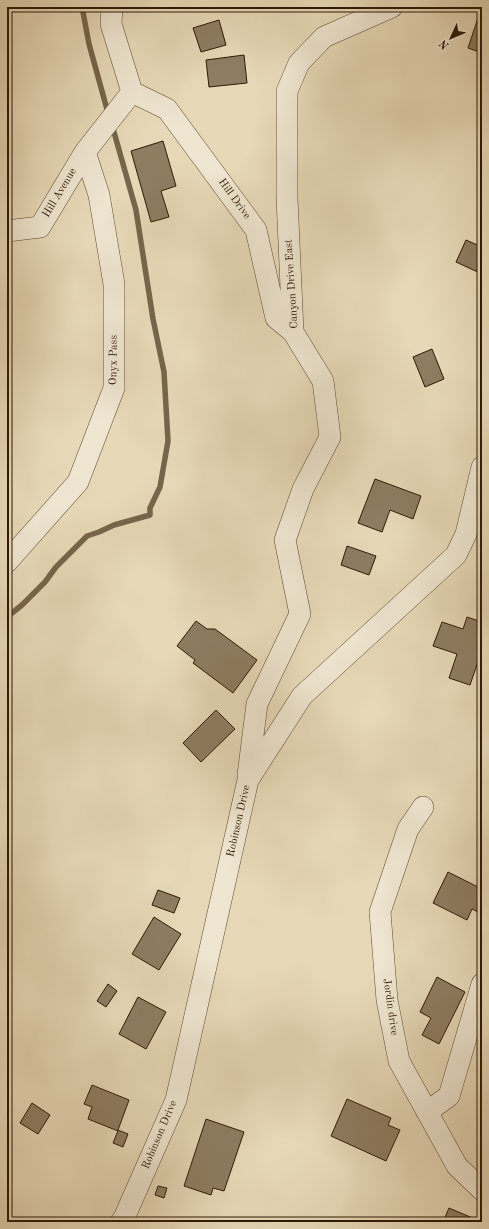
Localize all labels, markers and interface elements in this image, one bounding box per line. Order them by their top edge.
north arrow [431,18,471,58]
text: N [438,37,452,51]
street label: Hill Avenue [41,166,79,220]
street label: Hill Drive [216,177,252,221]
street label: Canyon Drive East [283,239,301,329]
street label: Onyx Pass [108,335,120,385]
street label: Robinson Drive [225,784,253,858]
street label: Jordin drive [381,978,399,1036]
street label: Robinson Drive [141,1099,179,1171]

